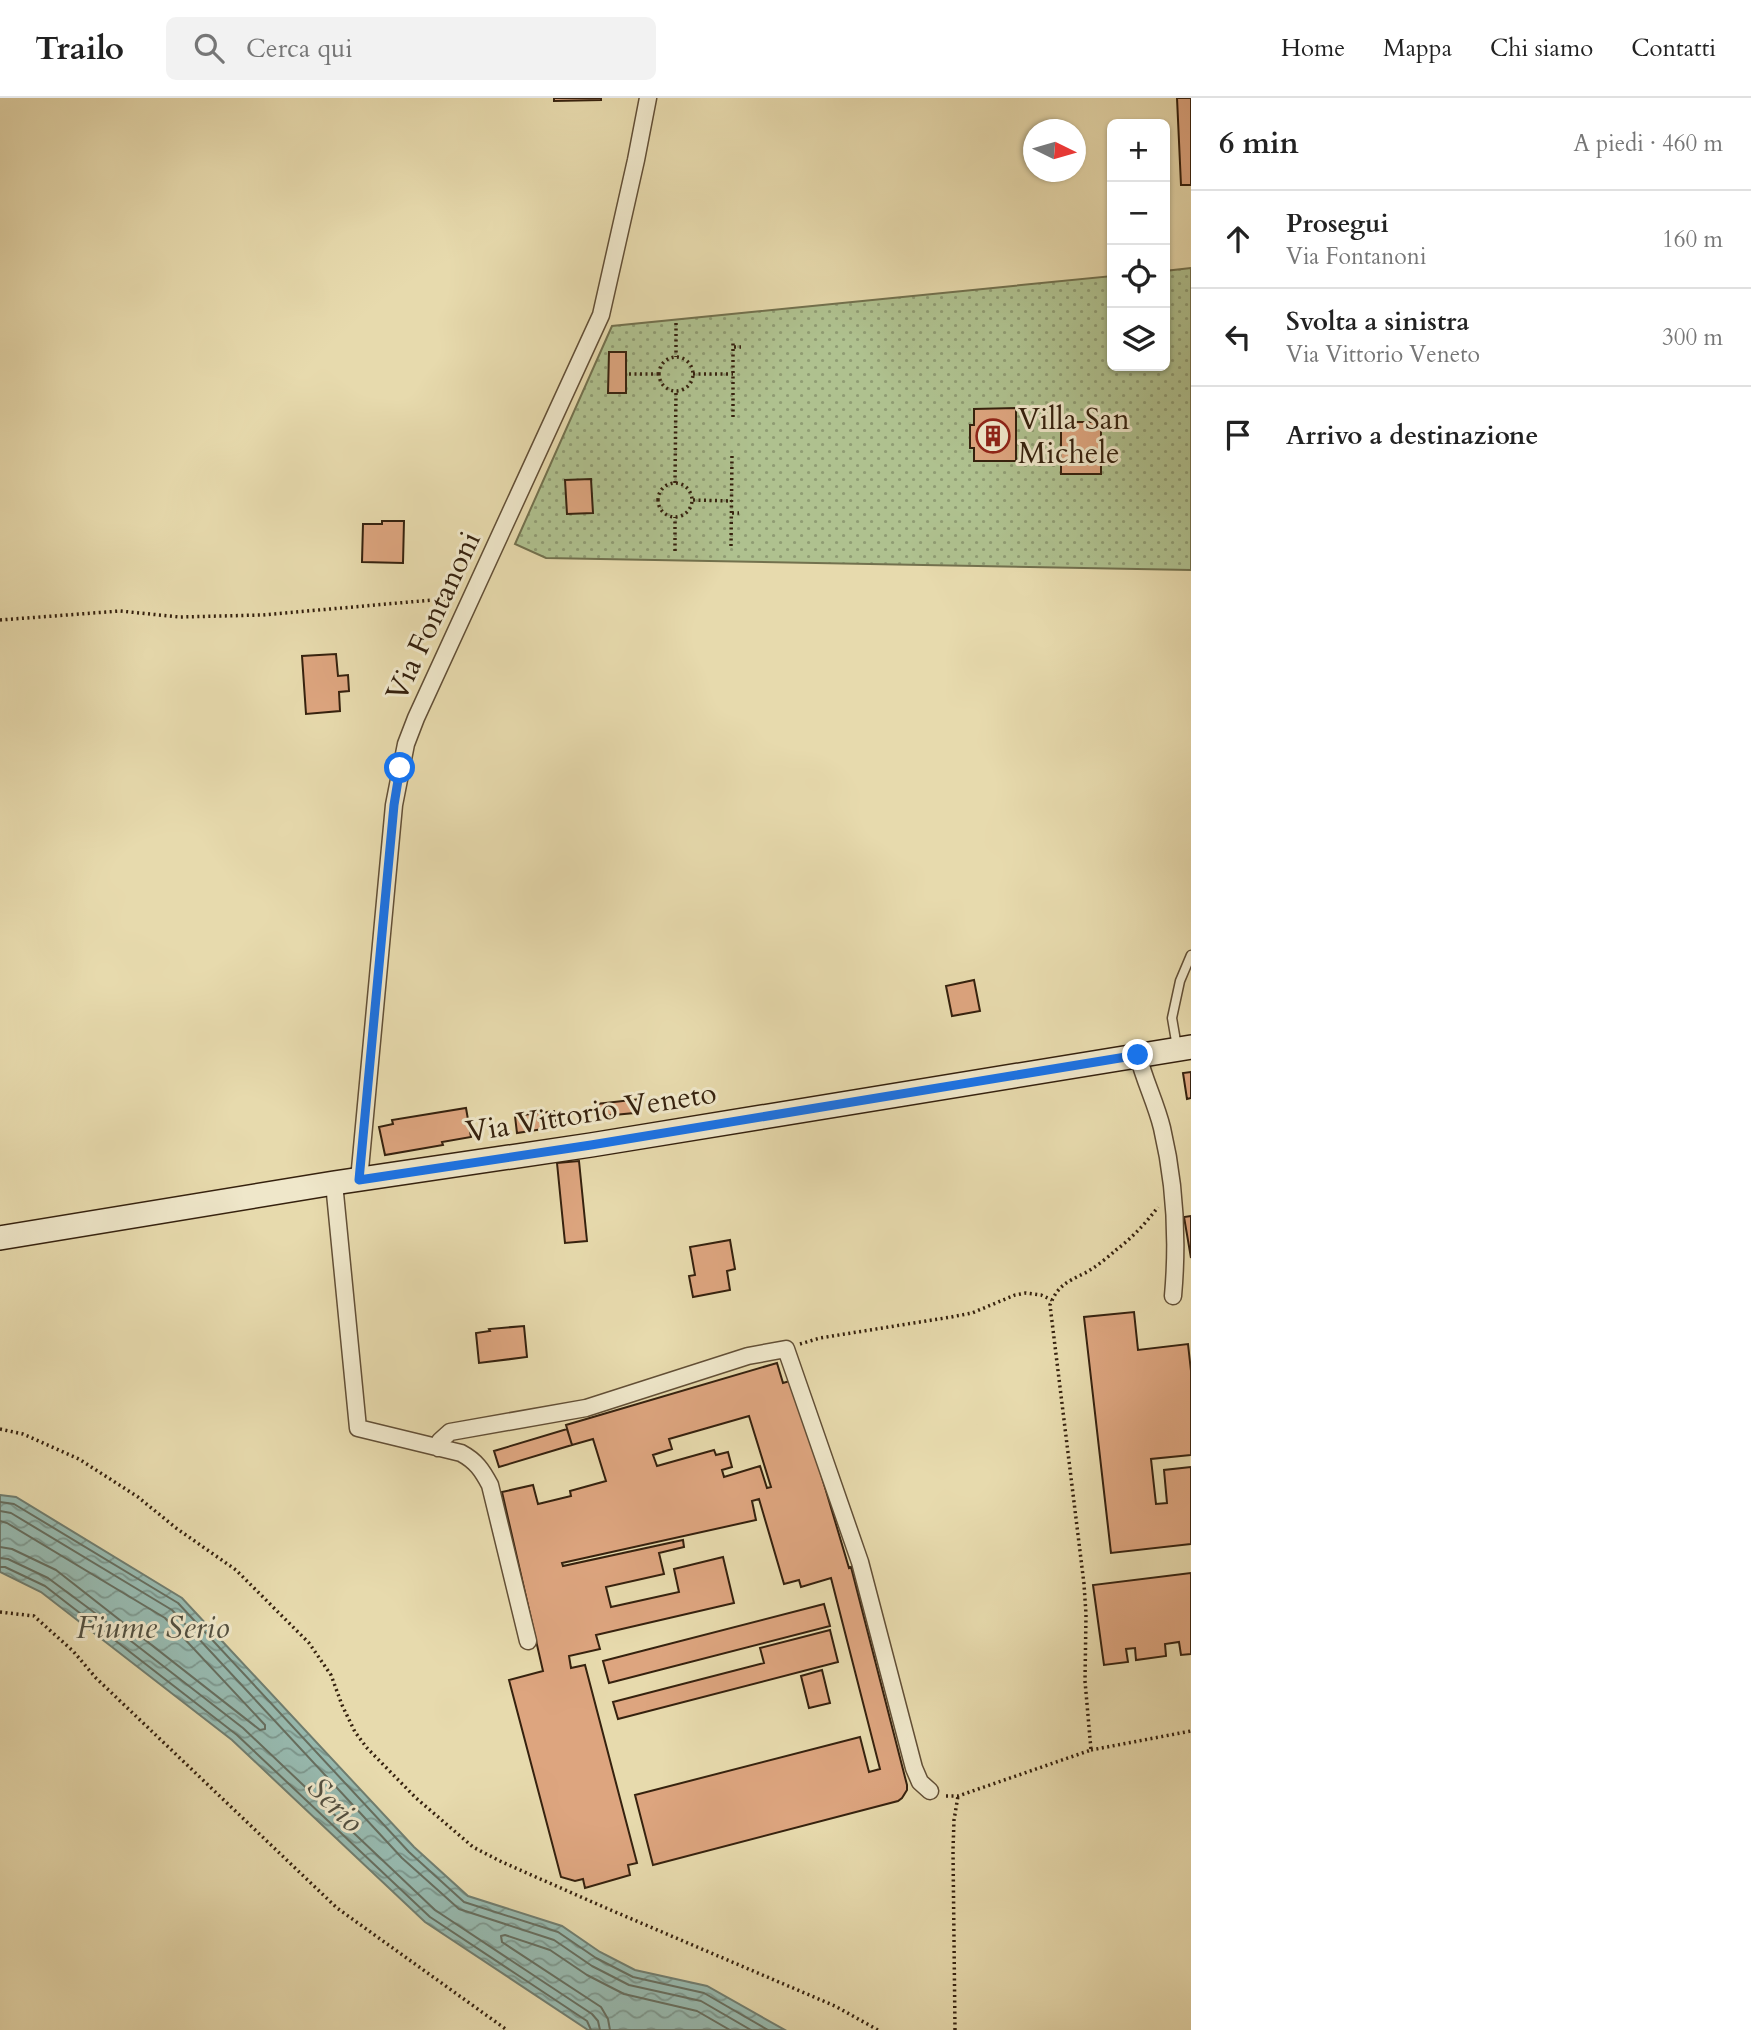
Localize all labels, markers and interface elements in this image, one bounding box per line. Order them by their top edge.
search box [166,17,656,80]
text: Trailo [35,26,124,71]
icon: search [190,29,228,67]
text: Cerca qui [246,31,353,66]
text: Home [1281,32,1345,65]
text: Mappa [1383,32,1452,65]
text: Chi siamo [1490,32,1593,65]
text: Contatti [1631,32,1716,65]
north arrow [1023,119,1086,182]
map controls [1107,119,1170,371]
button: + [1107,119,1170,182]
text: 6 min [1219,123,1299,164]
text: A piedi · 460 m [1573,128,1723,159]
button: − [1107,182,1170,245]
text: Prosegui [1286,206,1389,241]
icon: ahead [1219,220,1257,258]
text: 160 m [1662,224,1723,255]
text: Via Fontanoni [1286,241,1426,272]
button: locate [1107,245,1170,308]
text: Svolta a sinistra [1286,304,1469,339]
button: layers [1107,308,1170,371]
icon: left [1219,318,1257,356]
text: 300 m [1662,322,1723,353]
text: Via Vittorio Veneto [1286,339,1480,370]
place label: Villa San Michele [1018,399,1130,474]
icon: arrive [1219,416,1257,454]
building icon: Villa San Michele [974,417,1012,455]
text: Arrivo a destinazione [1286,418,1538,453]
street label: Via Fontanoni [376,525,491,708]
route start [384,752,415,783]
route end [1122,1039,1153,1070]
street label: Via Vittorio Veneto [463,1072,719,1153]
water label: Fiume Serio [76,1606,230,1650]
water label: Serio [297,1767,374,1843]

